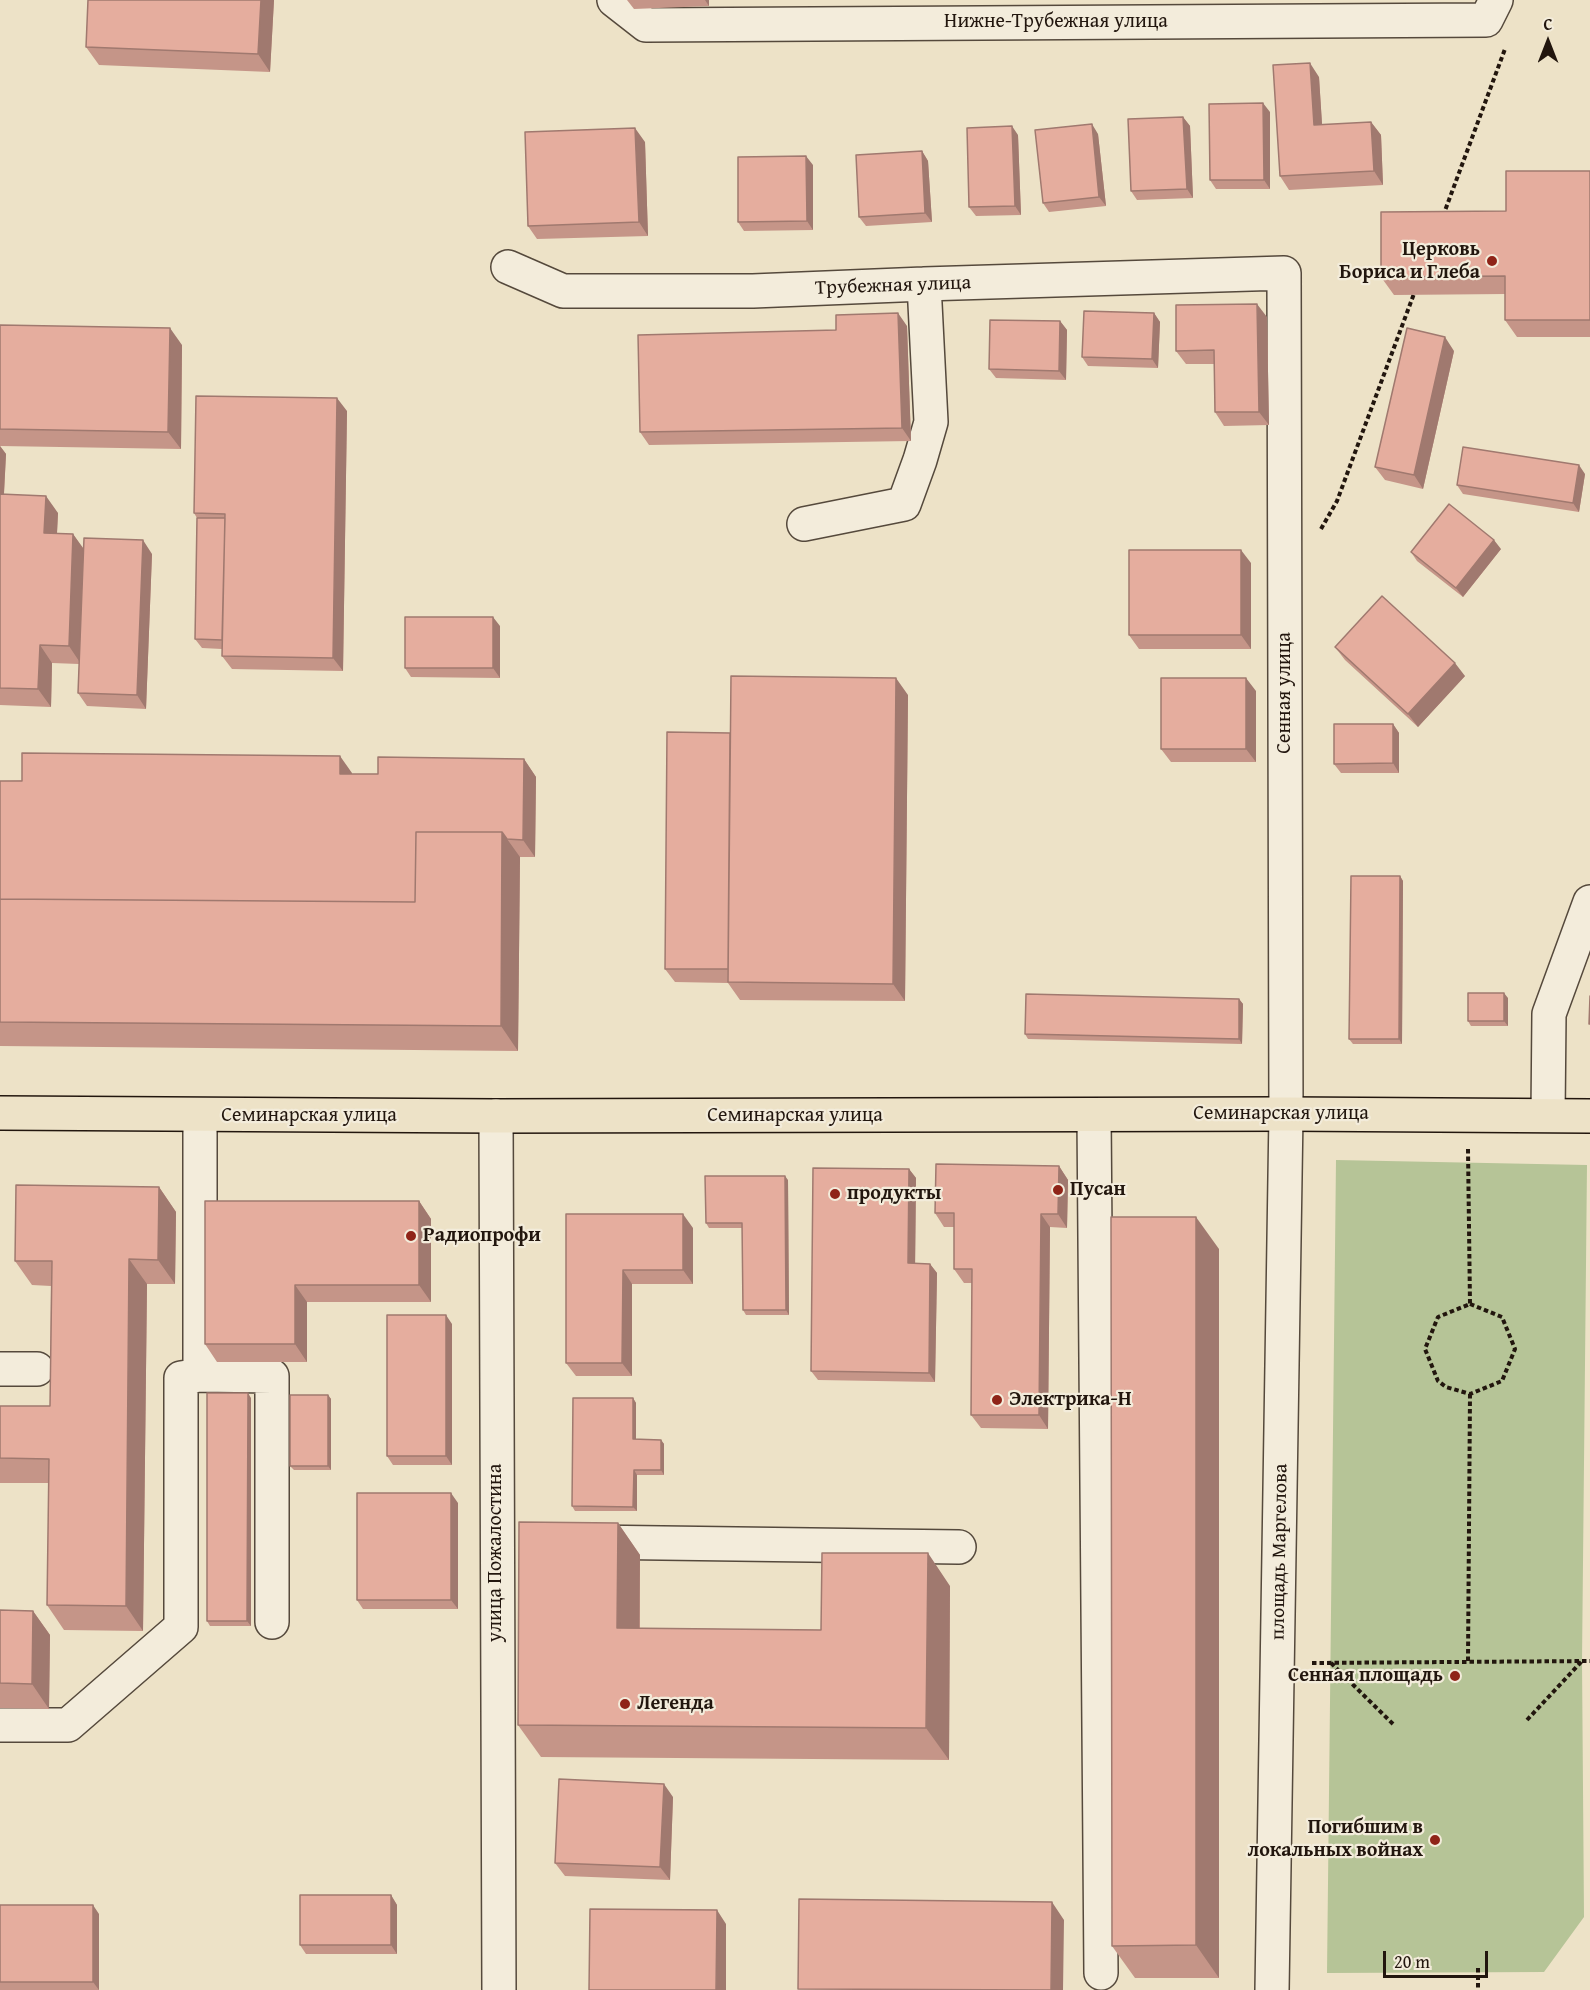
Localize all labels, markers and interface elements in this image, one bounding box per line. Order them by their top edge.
street label: Нижне-Трубежная улица [944,10,1168,34]
north arrow [1518,12,1578,72]
text: С [1543,12,1553,36]
place label: Церковь Бориса и Глеба [1339,238,1480,285]
marker: Церковь Бориса и Глеба [1485,254,1499,268]
street label: Трубежная улица [815,271,971,301]
street label: Сенная улица [1273,632,1297,754]
street label: Семинарская улица [1193,1102,1369,1126]
street label: Семинарская улица [221,1104,397,1128]
street label: Семинарская улица [707,1104,883,1128]
place label: Пусан [1070,1178,1126,1202]
place label: продукты [847,1182,941,1206]
marker: Пусан [1051,1183,1065,1197]
marker: продукты [828,1187,842,1201]
place label: Радиопрофи [423,1224,541,1248]
marker: Радиопрофи [404,1229,418,1243]
place label: Электрика-Н [1009,1388,1132,1412]
marker: Электрика-Н [990,1393,1004,1407]
street label: улица Пожалостина [484,1464,508,1642]
street label: площадь Маргелова [1266,1464,1294,1640]
place label: Сенная площадь [1288,1664,1443,1688]
marker: Сенная площадь [1448,1669,1462,1683]
place label: Легенда [637,1692,714,1716]
marker: Легенда [618,1697,632,1711]
place label: Погибшим в локальных войнах [1248,1816,1423,1863]
marker: Погибшим в локальных войнах [1428,1833,1442,1847]
scale bar [1386,1939,1491,1977]
text: 20 m [1394,1948,1430,1975]

